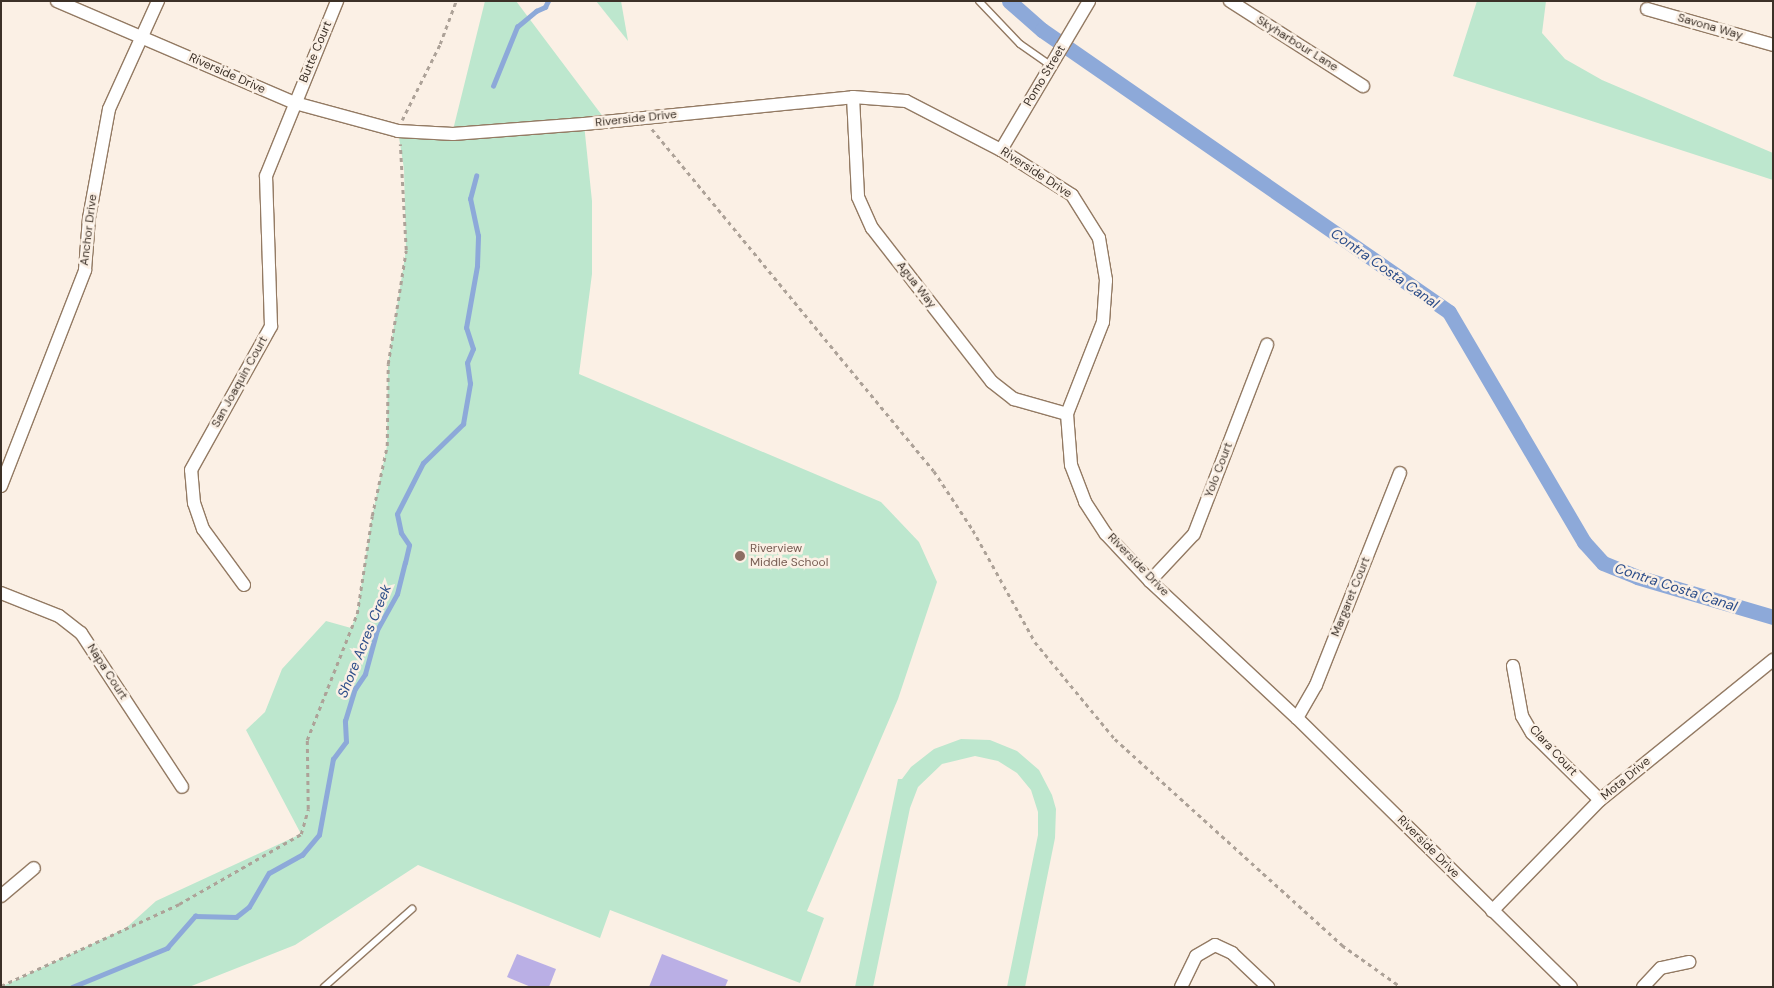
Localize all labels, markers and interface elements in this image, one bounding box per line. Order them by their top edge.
street label: Savona Way [1676,11,1744,43]
street label: Skyharbour Lane [1254,13,1340,75]
street label: Butte Court [297,19,335,85]
street label: Pomo Street [1021,43,1069,109]
street label: Riverside Drive [187,51,267,97]
street label: Riverside Drive [594,108,678,130]
street label: Riverside Drive [998,145,1074,201]
street label: Anchor Drive [77,193,101,267]
water label: Contra Costa Canal [1328,224,1442,312]
street label: Agua Way [893,259,939,311]
street label: San Joaquin Court [209,334,271,430]
street label: Yolo Court [1202,440,1236,500]
street label: Riverside Drive [1104,530,1172,600]
place label: Riverview Middle School [750,542,828,570]
marker: Riverview Middle School [734,550,746,562]
street label: Margaret Court [1328,555,1374,639]
water label: Contra Costa Canal [1613,559,1739,615]
water label: Shore Acres Creek [334,582,394,700]
street label: Napa Court [84,641,130,703]
street label: Clara Court [1526,723,1580,779]
street label: Mota Drive [1598,754,1654,804]
street label: Riverside Drive [1394,813,1462,881]

